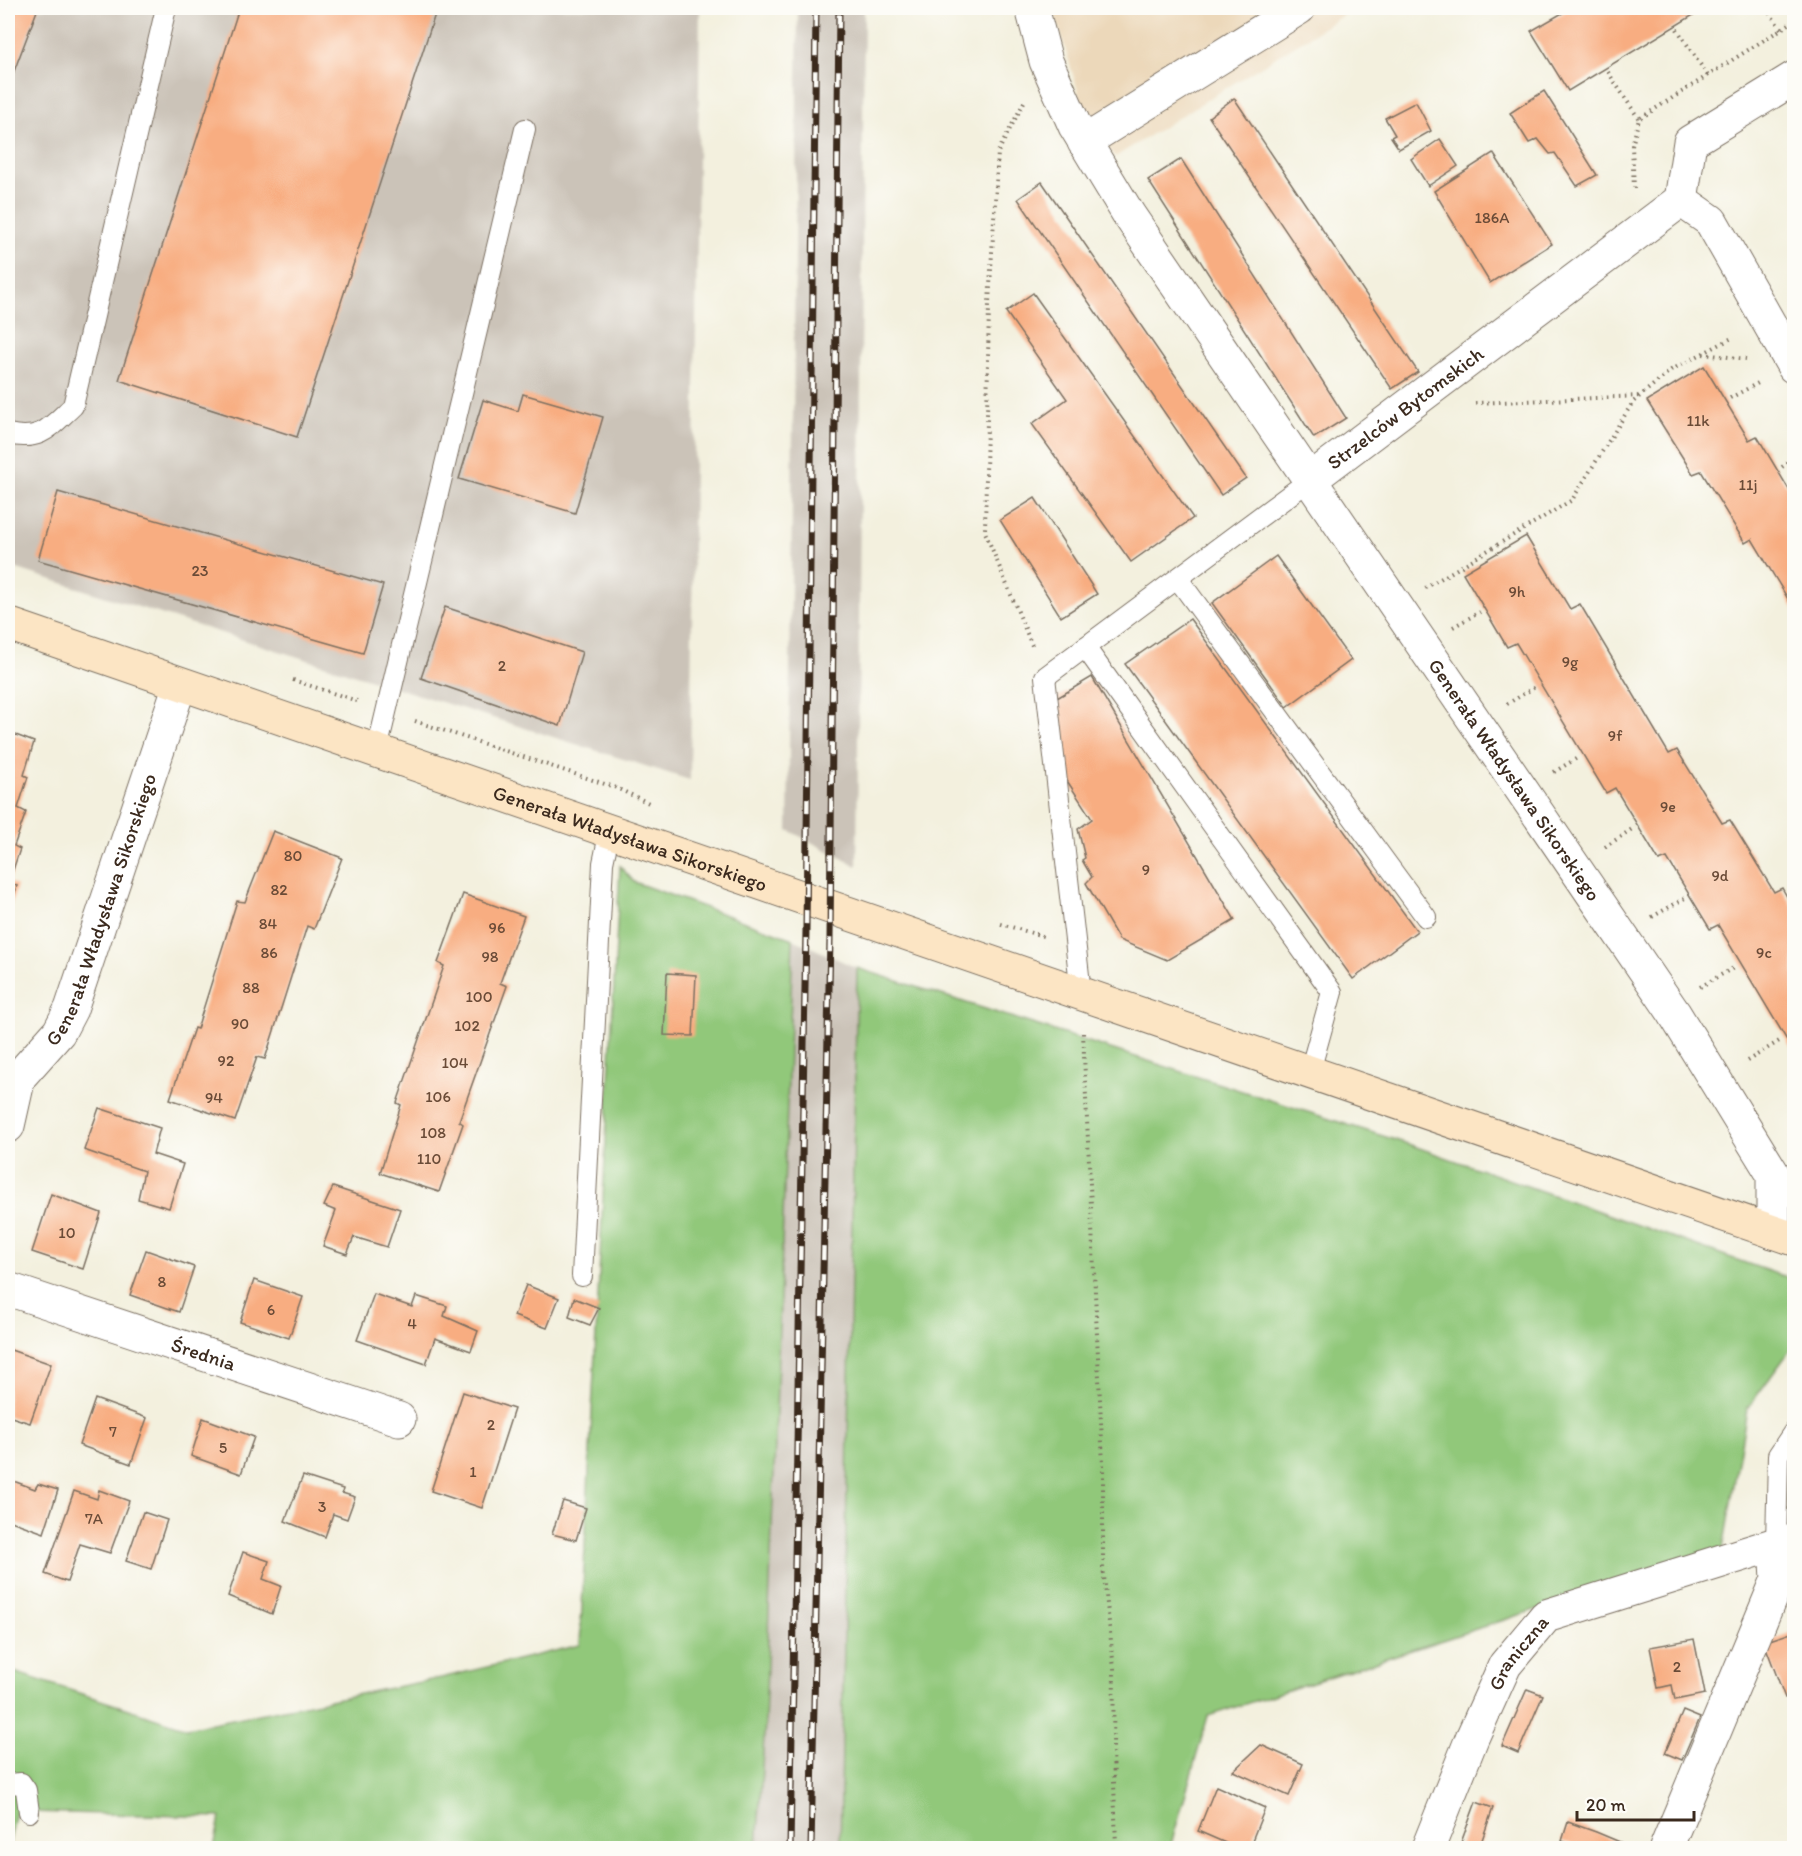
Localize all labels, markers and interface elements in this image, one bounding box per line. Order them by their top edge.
house number: 186A [1475,208,1509,227]
street label: Strzelców Bytomskich [1322,341,1488,475]
house number: 11k [1686,411,1710,430]
house number: 11j [1739,475,1757,494]
house number: 23 [191,561,209,580]
house number: 9h [1509,582,1526,601]
house number: 9g [1562,652,1579,671]
street label: Generała Władysława Sikorskiego [1423,654,1606,906]
house number: 2 [498,656,507,675]
house number: 9f [1608,726,1623,745]
street label: Generała Władysława Sikorskiego [40,770,161,1051]
street label: Generała Władysława Sikorskiego [490,780,770,897]
house number: 9e [1660,797,1676,816]
house number: 80 [284,846,302,865]
house number: 9 [1142,860,1150,879]
house number: 9d [1711,866,1729,885]
house number: 82 [270,880,288,899]
house number: 84 [259,914,278,933]
house number: 96 [489,918,505,937]
house number: 86 [260,943,278,962]
house number: 9c [1756,943,1772,962]
house number: 98 [481,947,499,966]
house number: 88 [242,978,260,997]
house number: 100 [465,987,493,1006]
house number: 90 [231,1014,249,1033]
house number: 102 [454,1016,480,1035]
house number: 92 [218,1051,235,1070]
house number: 104 [442,1053,469,1072]
house number: 106 [425,1087,451,1106]
house number: 94 [205,1088,223,1107]
house number: 108 [420,1123,446,1142]
house number: 110 [417,1149,441,1168]
house number: 10 [58,1223,76,1242]
house number: 8 [158,1272,167,1291]
house number: 6 [267,1300,275,1319]
house number: 4 [407,1314,417,1333]
street label: Średnia [168,1332,239,1376]
house number: 2 [487,1415,496,1434]
house number: 7 [109,1422,117,1441]
house number: 5 [219,1438,227,1457]
house number: 1 [469,1462,477,1481]
house number: 3 [318,1497,327,1516]
house number: 7A [85,1509,103,1528]
street label: Graniczna [1483,1610,1554,1694]
house number: 2 [1673,1657,1682,1676]
scale bar [1577,1784,1694,1822]
text: 20 m [1586,1794,1626,1816]

